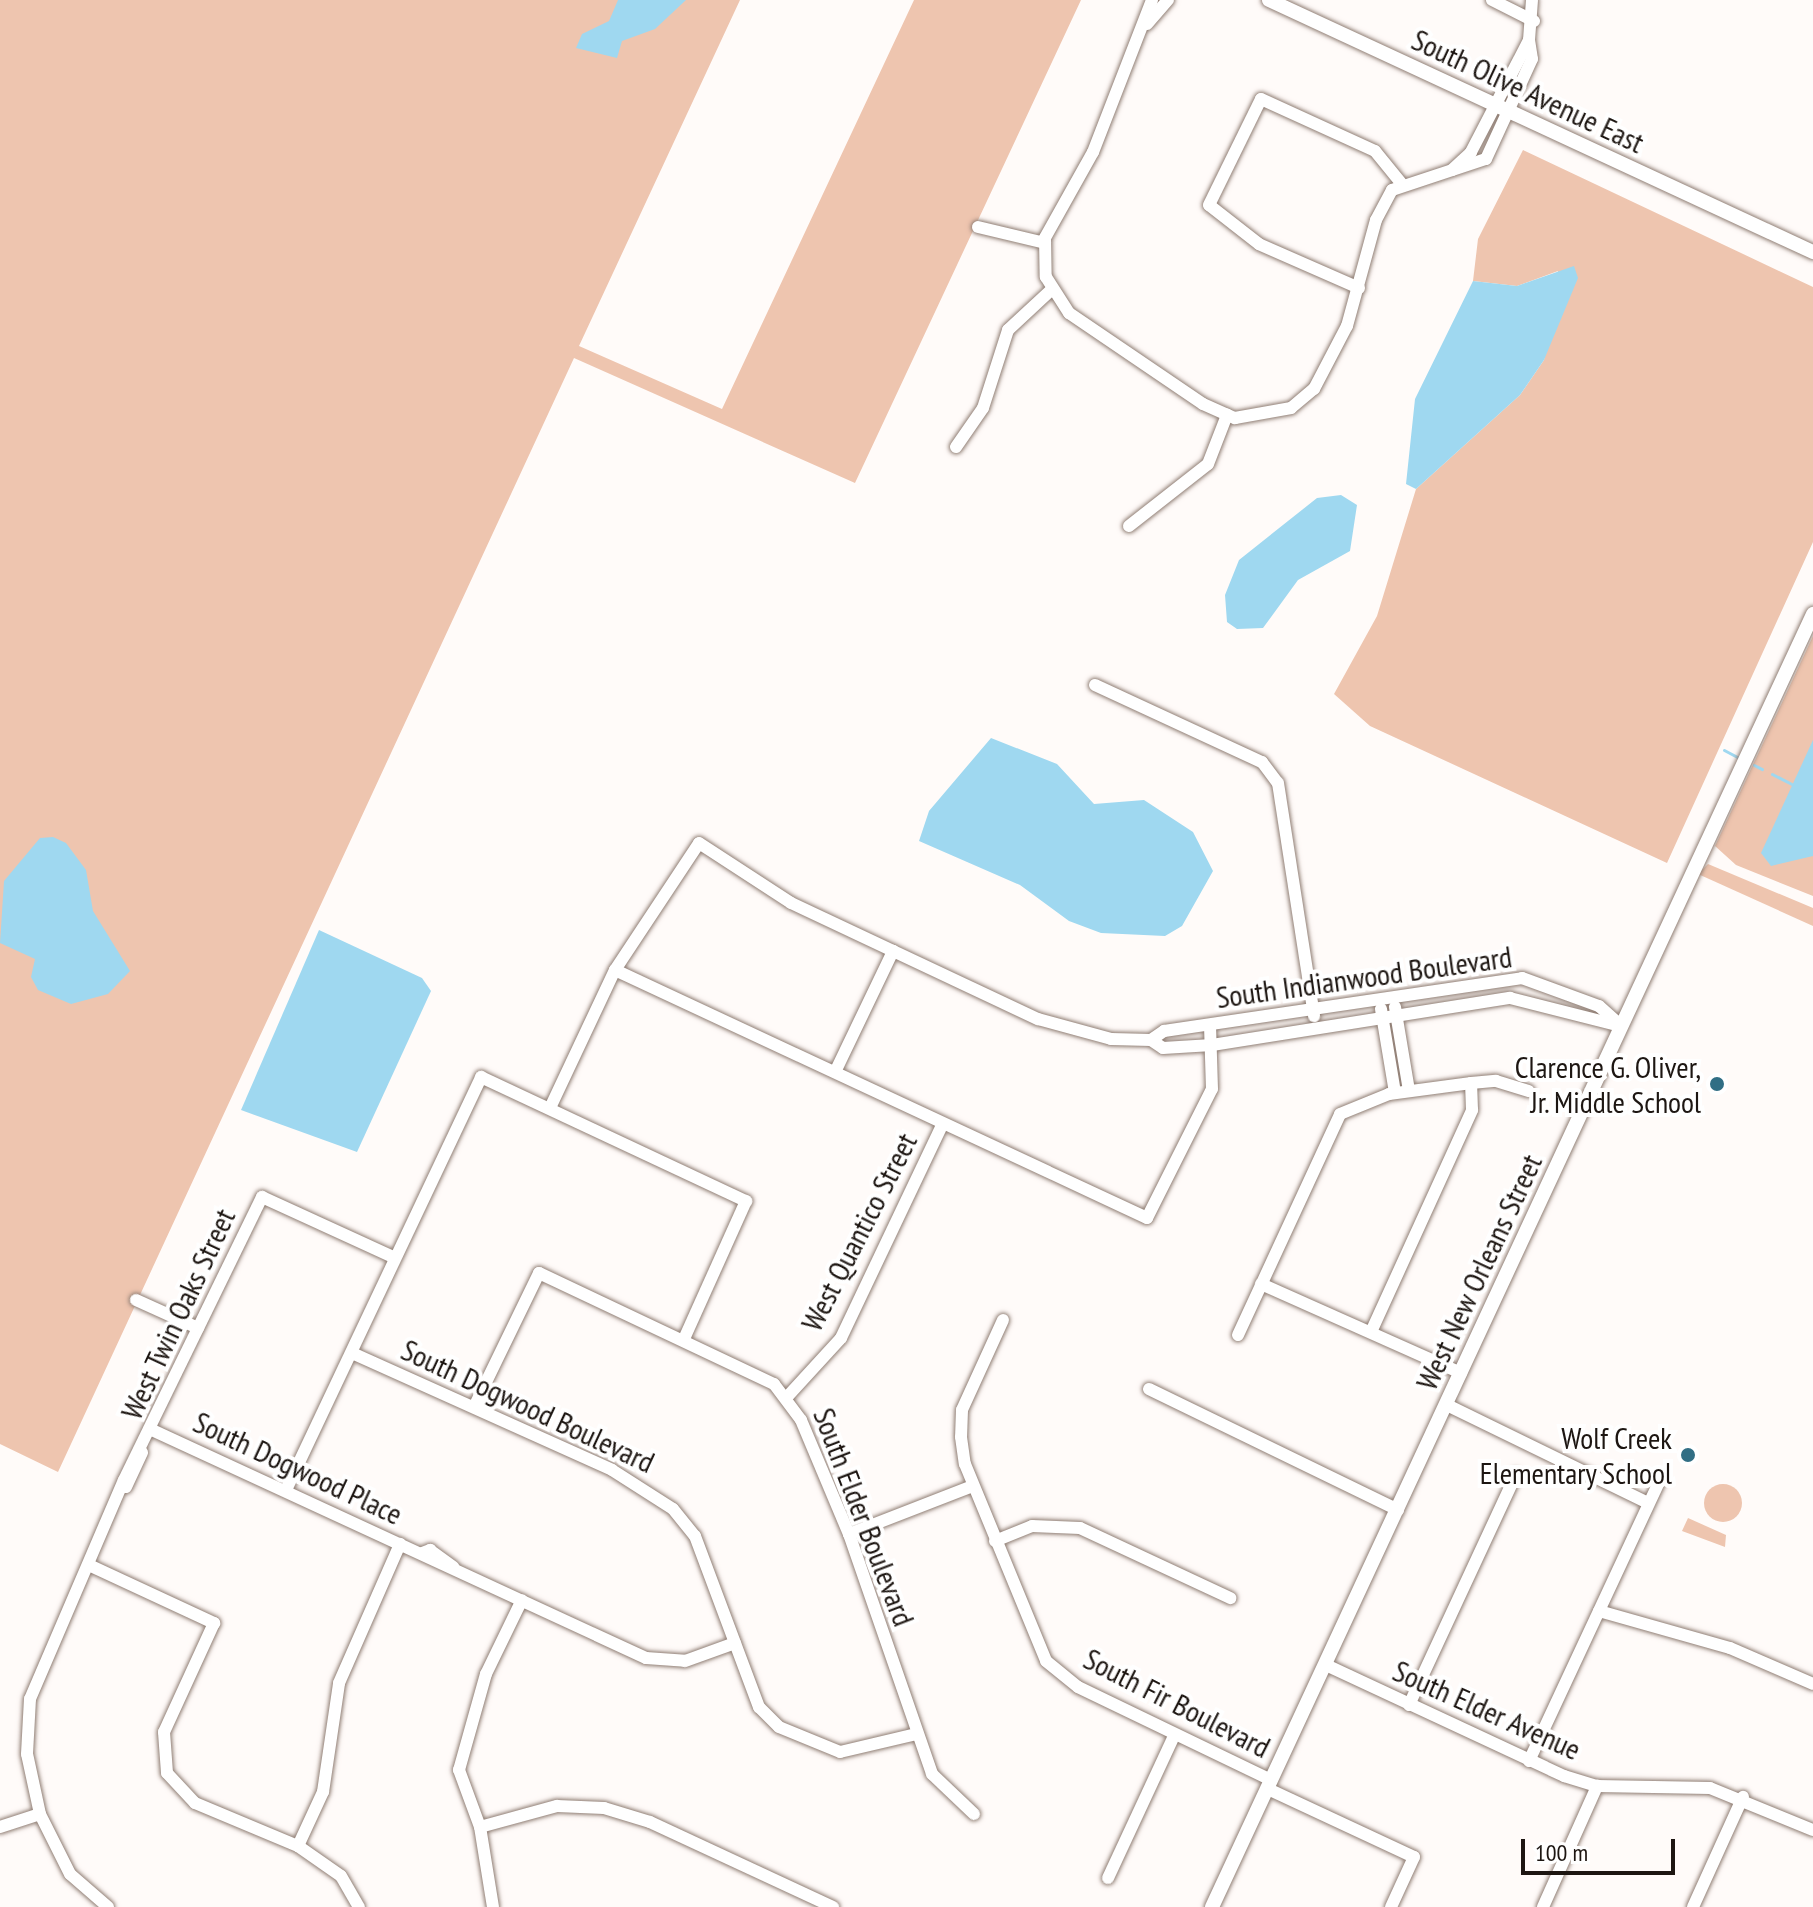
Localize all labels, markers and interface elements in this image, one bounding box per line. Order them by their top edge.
street label: South Olive Avenue East [1406,21,1650,161]
street label: South Indianwood Boulevard [1214,938,1514,1016]
place label: Clarence G. Oliver, Jr. Middle School [1513,1049,1701,1120]
marker: Clarence G. Oliver, Jr. Middle School [1708,1075,1726,1093]
street label: West Quantico Street [794,1127,924,1337]
street label: West New Orleans Street [1409,1148,1549,1396]
street label: West Twin Oaks Street [113,1203,243,1425]
street label: South Dogwood Boulevard [396,1332,660,1480]
street label: South Elder Boulevard [806,1403,922,1631]
street label: South Dogwood Place [188,1404,408,1532]
place label: Wolf Creek Elementary School [1479,1420,1672,1490]
marker: Wolf Creek Elementary School [1679,1446,1697,1464]
street label: South Fir Boulevard [1078,1641,1276,1765]
street label: South Elder Avenue [1387,1652,1587,1768]
scale bar [1525,1823,1679,1873]
text: 100 m [1535,1837,1588,1868]

